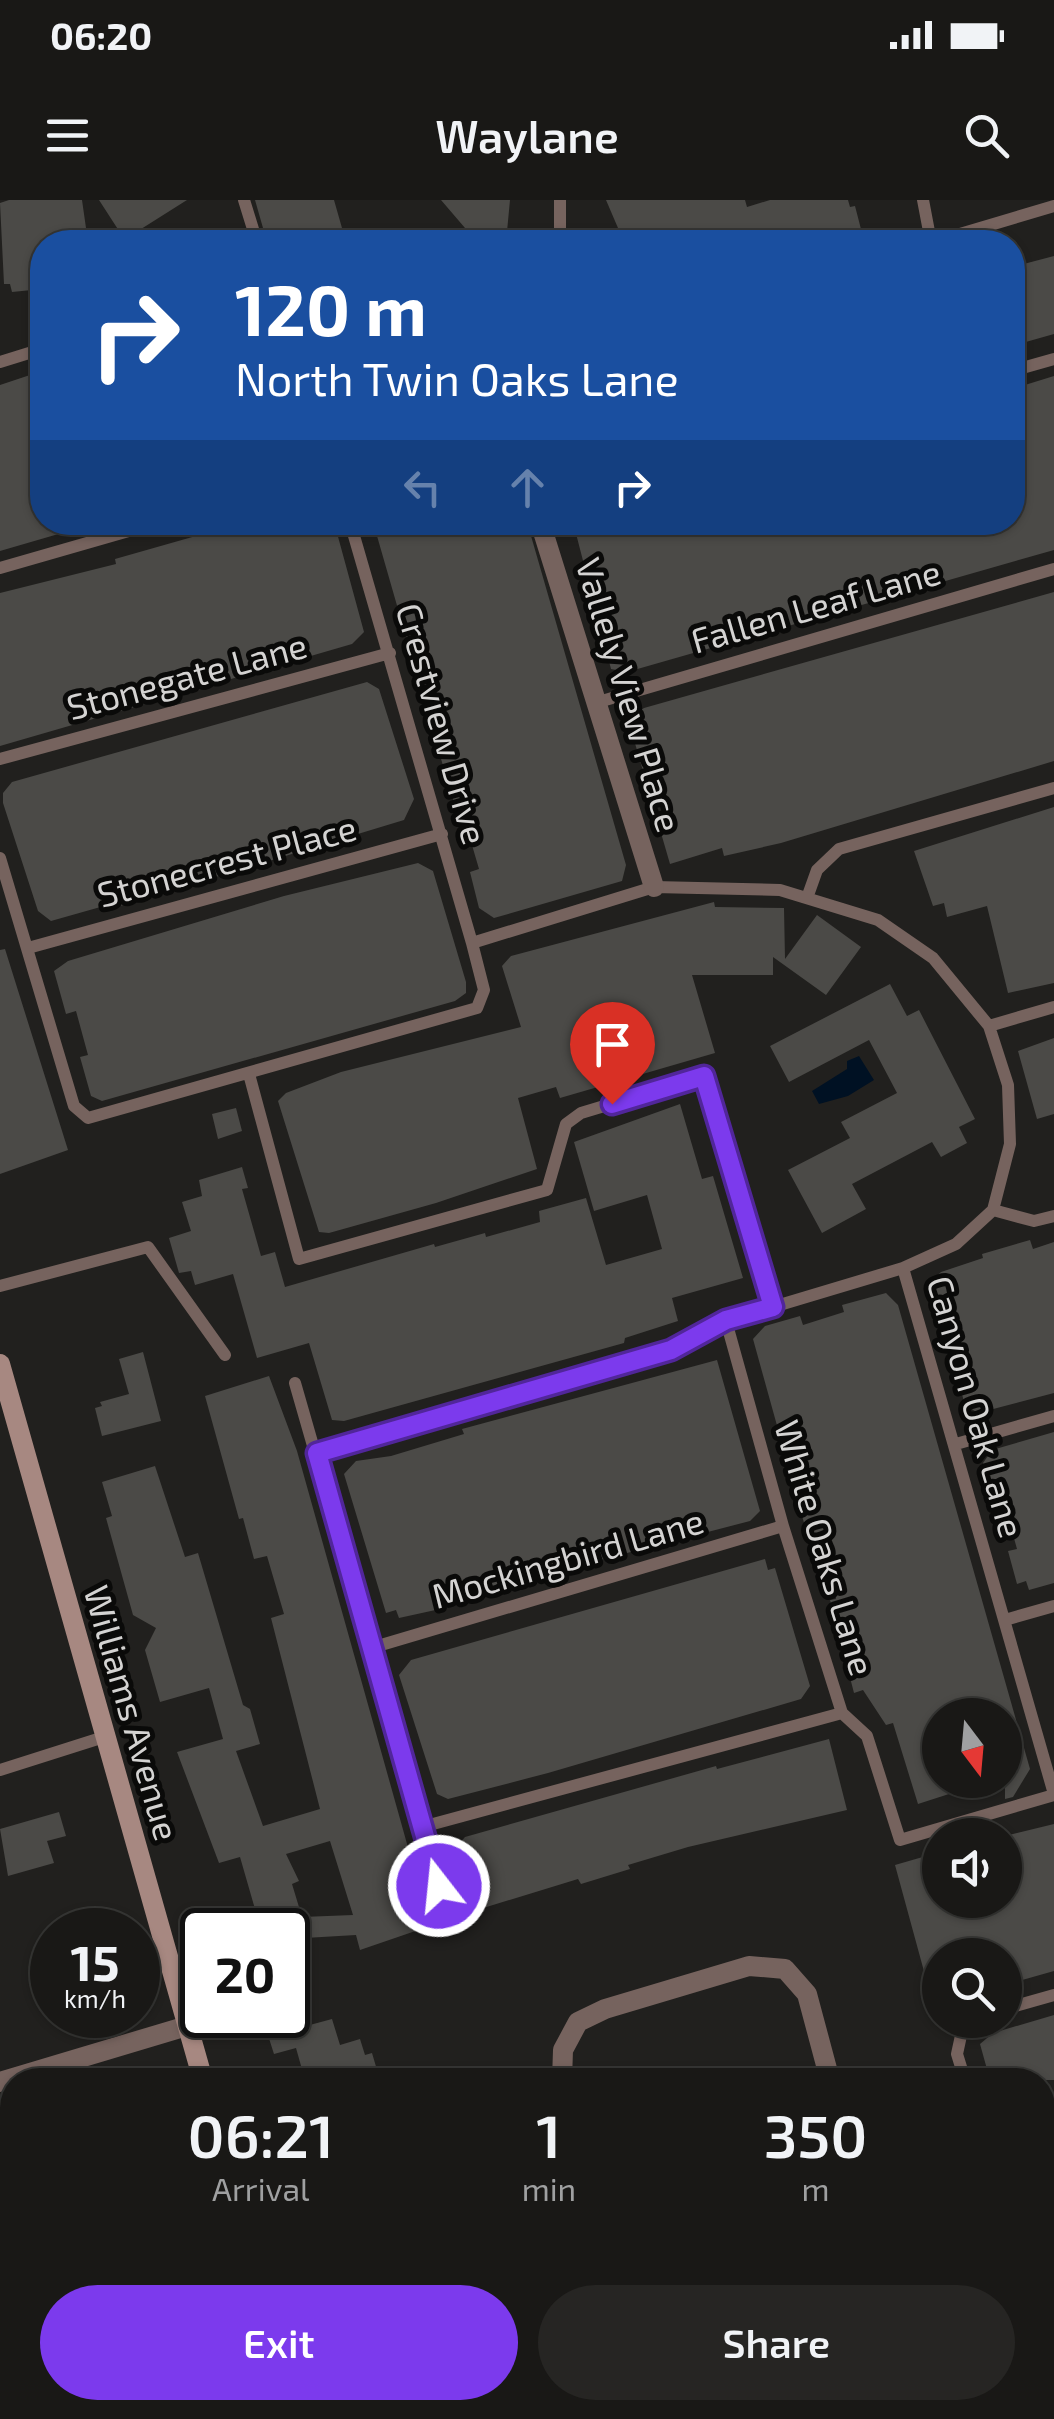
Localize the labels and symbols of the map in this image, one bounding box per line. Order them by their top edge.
street label: Fallen Leaf Lane [686,549,945,661]
street label: Vallely View Place [568,552,692,836]
street label: Crestview Drive [388,598,497,849]
street label: Stonegate Lane [62,623,311,727]
street label: Stonecrest Place [93,805,360,915]
pin [570,1002,655,1105]
street label: Canyon Oak Lane [920,1271,1034,1542]
street label: White Oaks Lane [767,1415,885,1680]
street label: Mockingbird Lane [427,1498,708,1616]
street label: Williams Avenue [76,1580,189,1845]
north arrow [922,1698,1022,1798]
position arrow [387,1834,491,1938]
speed limit sign: 20 [180,1908,310,2038]

